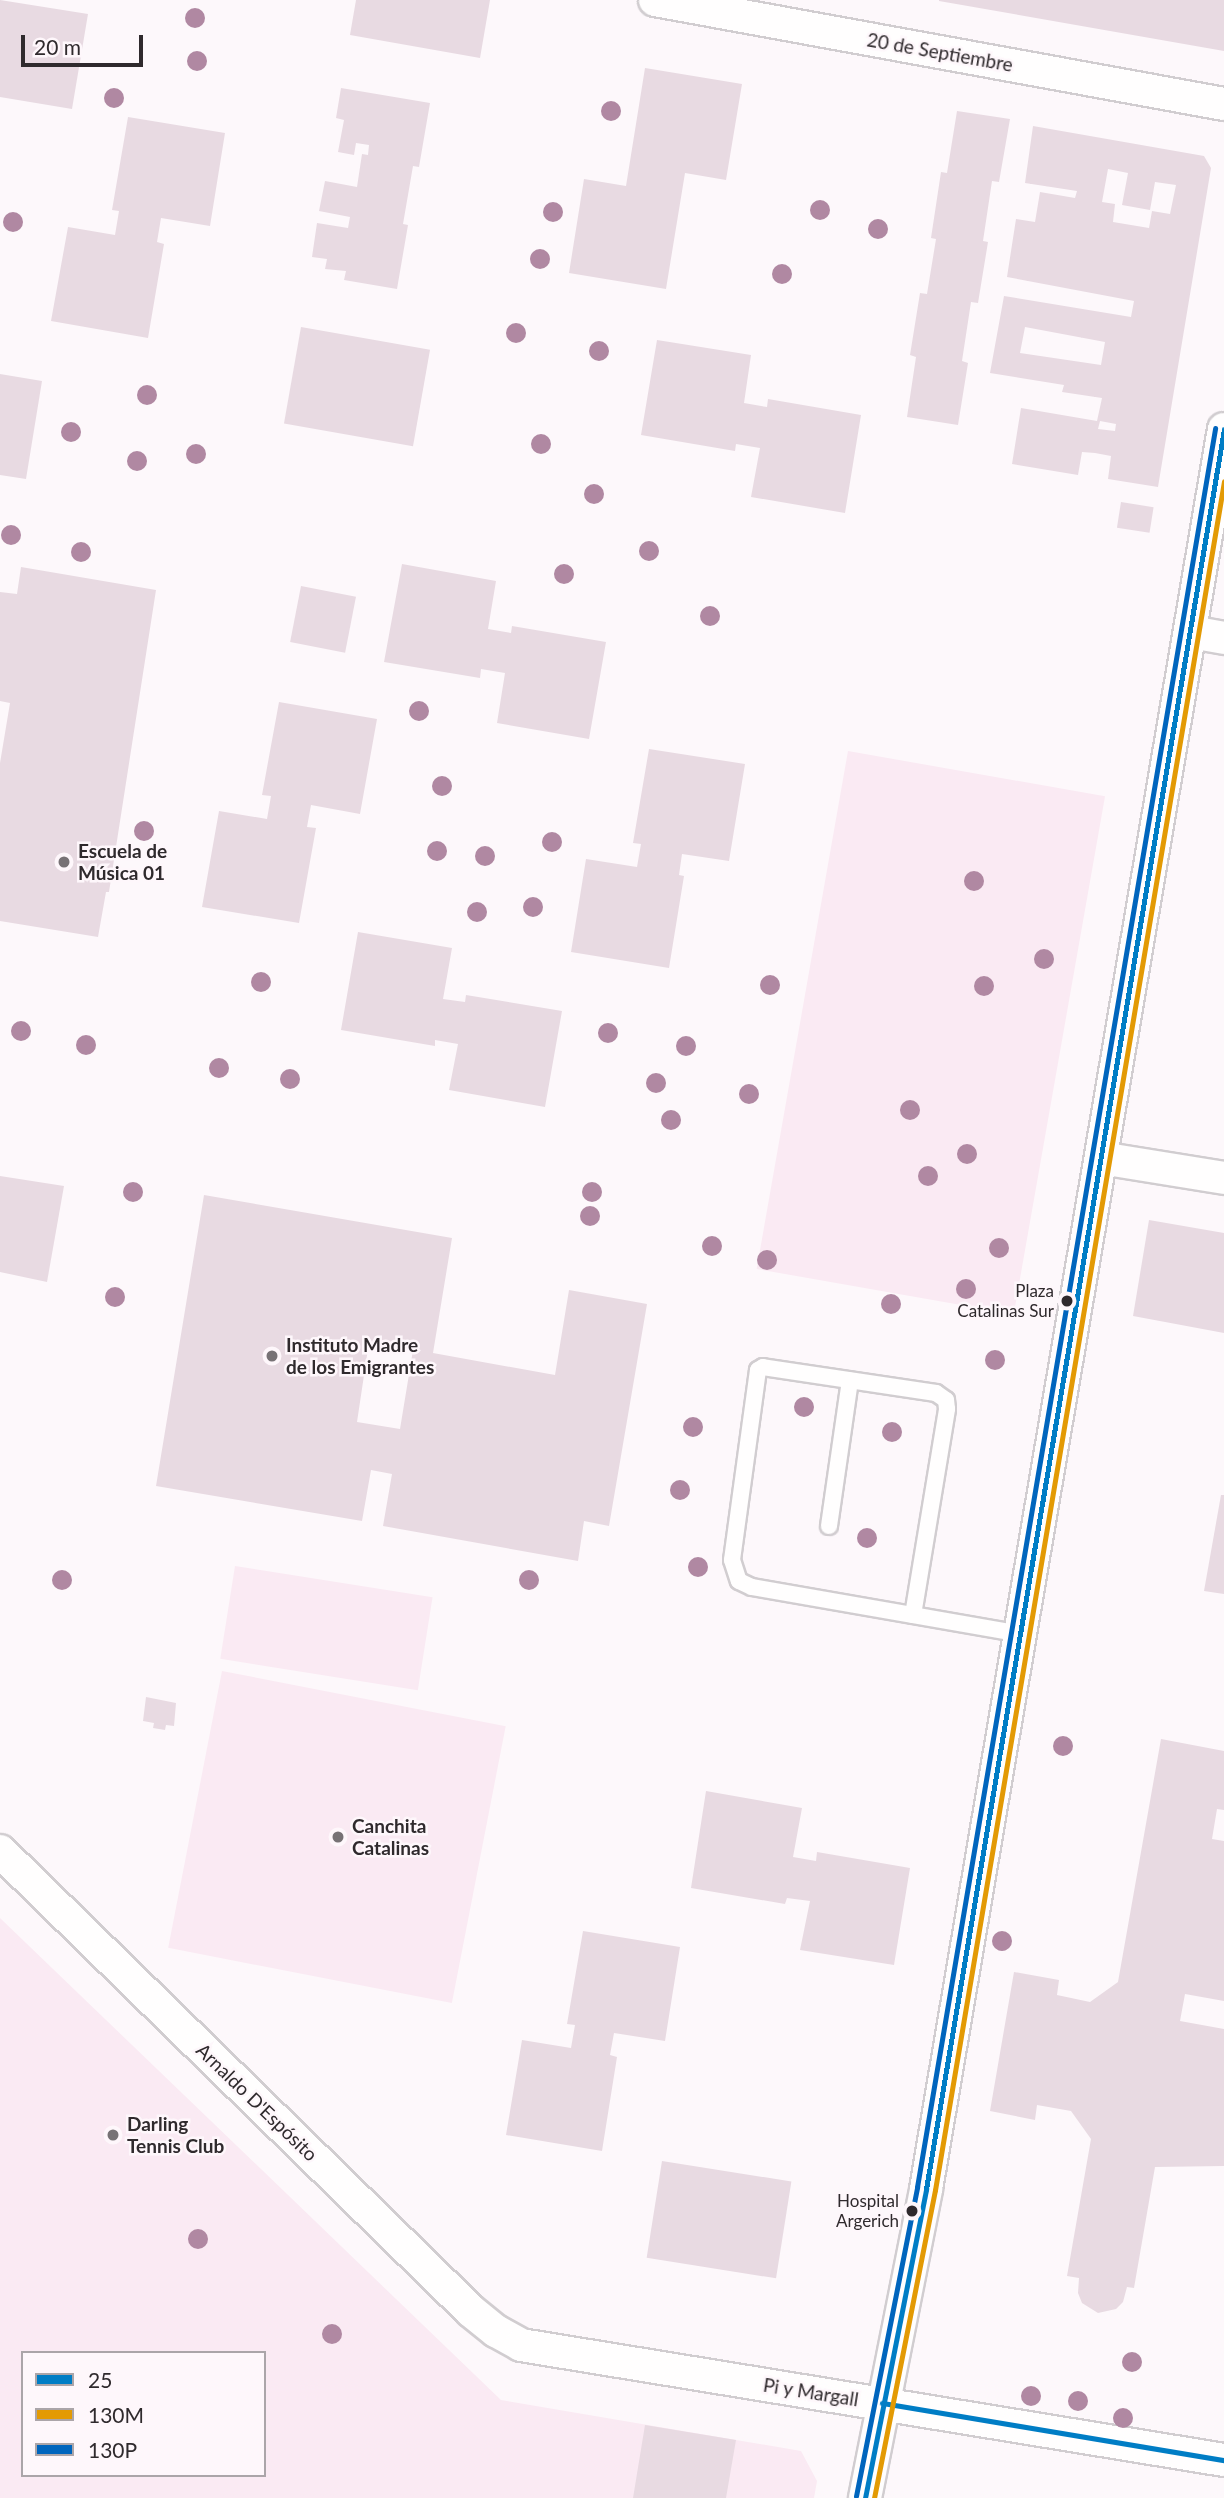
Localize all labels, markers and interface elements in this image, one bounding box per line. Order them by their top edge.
scale bar [24,21,147,65]
street label: 20 de Septiembre [865,28,1015,76]
text: 20 m [34,34,81,59]
place label: Escuela de Música 01 [78,840,167,884]
marker: Escuela de Música 01 [56,854,72,870]
place label: Plaza Catalinas Sur [957,1281,1054,1321]
marker: Plaza Catalinas Sur [1060,1294,1074,1308]
place label: Instituto Madre de los Emigrantes [286,1334,434,1378]
marker: Instituto Madre de los Emigrantes [264,1348,280,1364]
place label: Canchita Catalinas [352,1815,429,1859]
marker: Canchita Catalinas [330,1829,346,1845]
street label: Arnaldo D'Espósito [192,2038,322,2166]
place label: Darling Tennis Club [127,2113,224,2157]
marker: Darling Tennis Club [105,2127,121,2143]
place label: Hospital Argerich [836,2191,899,2231]
marker: Hospital Argerich [905,2204,919,2218]
legend [21,2351,266,2477]
text: 25 [88,2367,112,2392]
street label: Pi y Margall [761,2373,861,2411]
text: 130M [88,2402,144,2427]
text: 130P [88,2437,137,2462]

